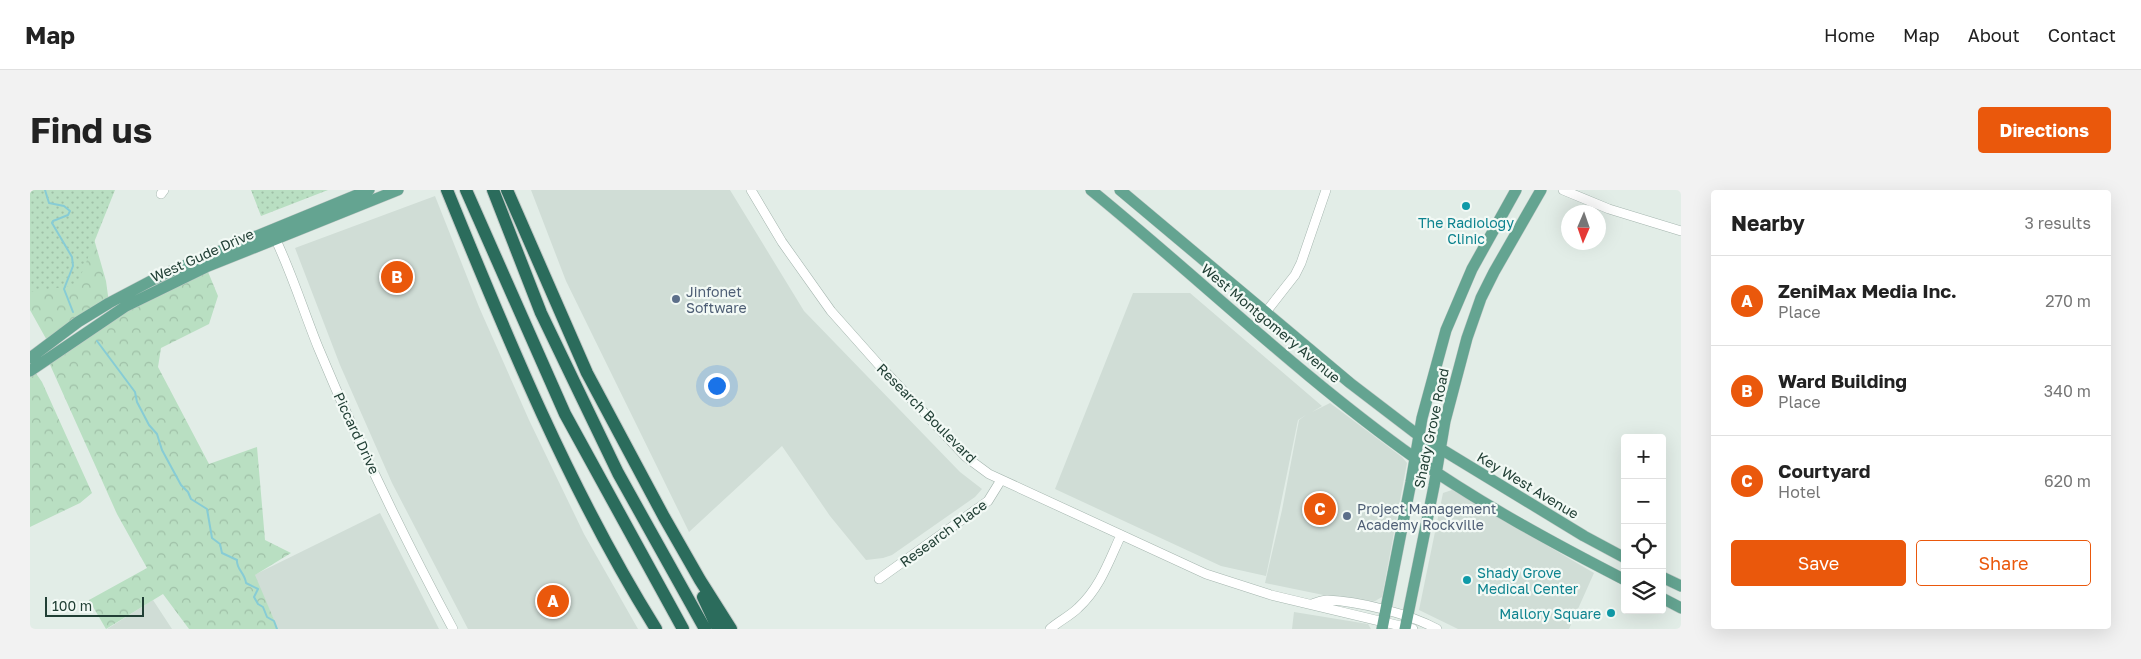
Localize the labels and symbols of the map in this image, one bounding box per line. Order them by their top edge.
marker: The Radiology Clinic [1460,200,1472,212]
north arrow [1561,205,1606,250]
place label: The Radiology Clinic [1418,214,1514,247]
street label: West Gude Drive [148,225,256,285]
pin: B [381,258,413,296]
street label: West Montgomery Avenue [1198,260,1344,386]
place label: Jinfonet Software [686,283,747,316]
marker: Jinfonet Software [670,293,682,305]
street label: Research Boulevard [874,360,980,466]
street label: Shady Grove Road [1410,366,1452,490]
your location [704,373,730,399]
street label: Piccard Drive [331,389,383,477]
street label: Key West Avenue [1474,448,1582,522]
pin: C [1304,490,1336,528]
street label: Research Place [896,496,990,570]
place label: Project Management Academy Rockville [1357,500,1496,533]
marker: Project Management Academy Rockville [1341,510,1353,522]
place label: Shady Grove Medical Center [1477,564,1579,597]
marker: Shady Grove Medical Center [1461,574,1473,586]
pin: A [537,582,569,620]
scale bar [45,594,144,617]
place label: Mallory Square [1499,605,1601,622]
marker: Mallory Square [1605,607,1617,619]

